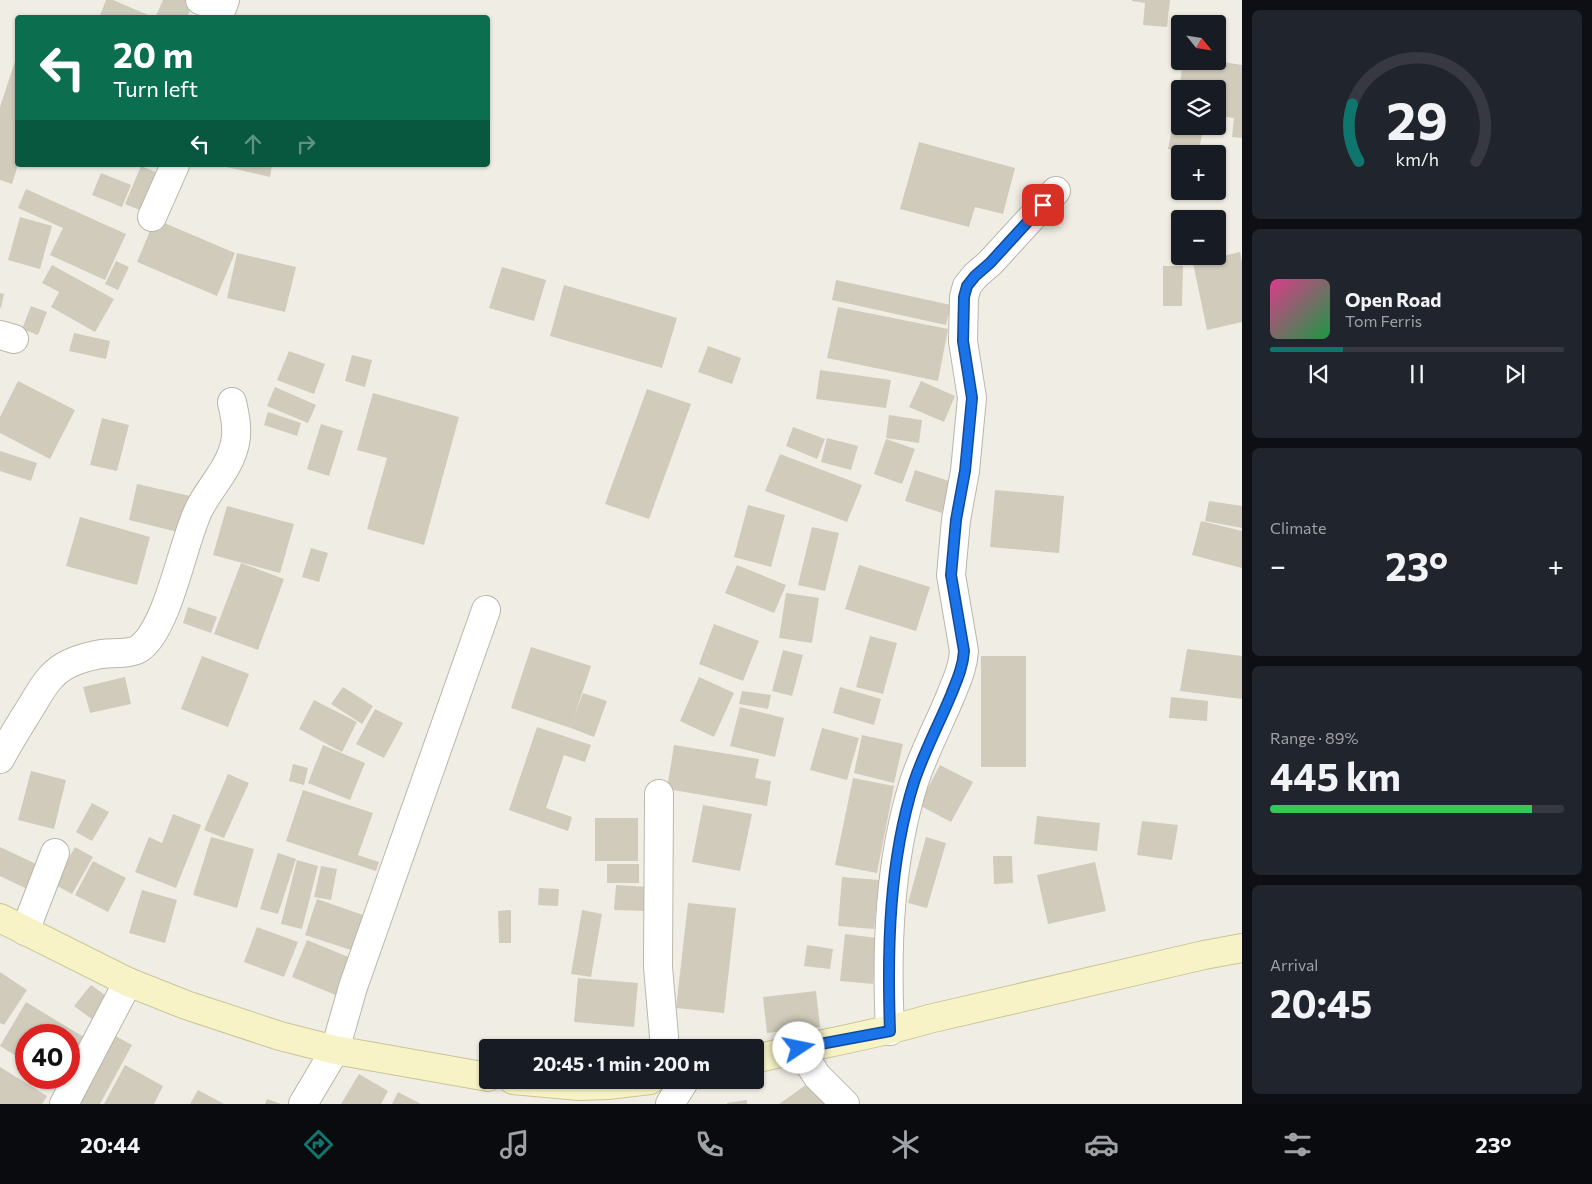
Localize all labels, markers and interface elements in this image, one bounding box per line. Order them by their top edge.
north arrow [1171,15,1226,70]
map controls [1171,15,1226,265]
text: 20 m [113,32,193,75]
icon: left [30,35,95,100]
text: Turn left [113,75,198,102]
button: layers [1171,80,1226,135]
text: 29 [1386,87,1448,151]
icon: left [186,130,214,158]
icon: ahead [239,130,267,158]
icon: right [292,130,320,158]
button: + [1171,145,1226,200]
text: km/h [1395,148,1439,170]
pin [1022,184,1064,226]
icon: arrive [1029,191,1057,219]
button: − [1171,210,1226,265]
text: Open Road [1345,288,1441,311]
text: Tom Ferris [1345,311,1422,330]
icon: previous [1305,360,1333,388]
icon: pause [1403,360,1431,388]
icon: next [1501,360,1529,388]
text: Climate [1270,518,1326,537]
text: 23° [1385,542,1448,589]
text: − [1270,548,1286,582]
text: + [1548,548,1564,582]
text: Range · 89% [1270,728,1359,747]
text: 445 km [1270,752,1401,799]
text: Arrival [1270,955,1318,974]
text: 20:45 [1270,979,1372,1026]
position arrow [772,1021,824,1073]
speed limit sign: 40 [15,1024,80,1089]
text: 20:45 · 1 min · 200 m [533,1052,710,1075]
icon: directions [301,1127,336,1162]
icon: music [497,1127,532,1162]
icon: phone [692,1127,727,1162]
icon: climate [888,1127,923,1162]
icon: car [1084,1127,1119,1162]
icon: filters [1280,1127,1315,1162]
text: 20:44 [80,1131,140,1158]
text: 23° [1475,1131,1512,1158]

